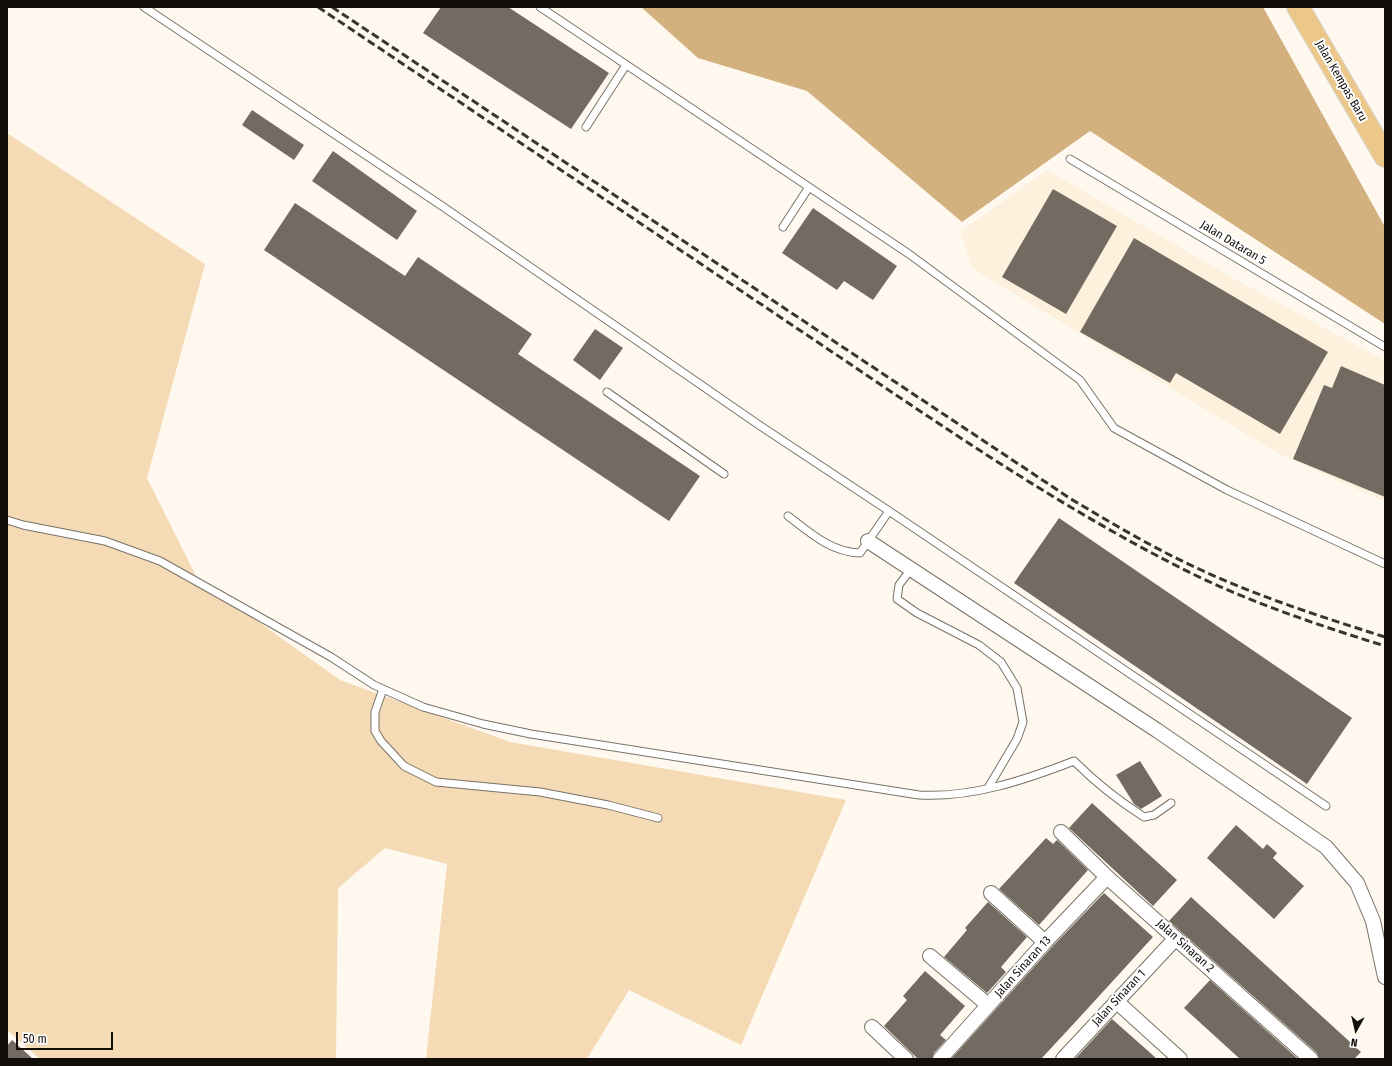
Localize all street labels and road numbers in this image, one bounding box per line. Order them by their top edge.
street label: Jalan Kempas Baru [1312,38,1370,124]
street label: Jalan Dataran 5 [1198,218,1268,268]
street label: Jalan Sinaran 2 [1153,916,1217,976]
street label: Jalan Sinaran 13 [992,933,1054,1001]
street label: Jalan Sinaran 1 [1089,967,1149,1029]

